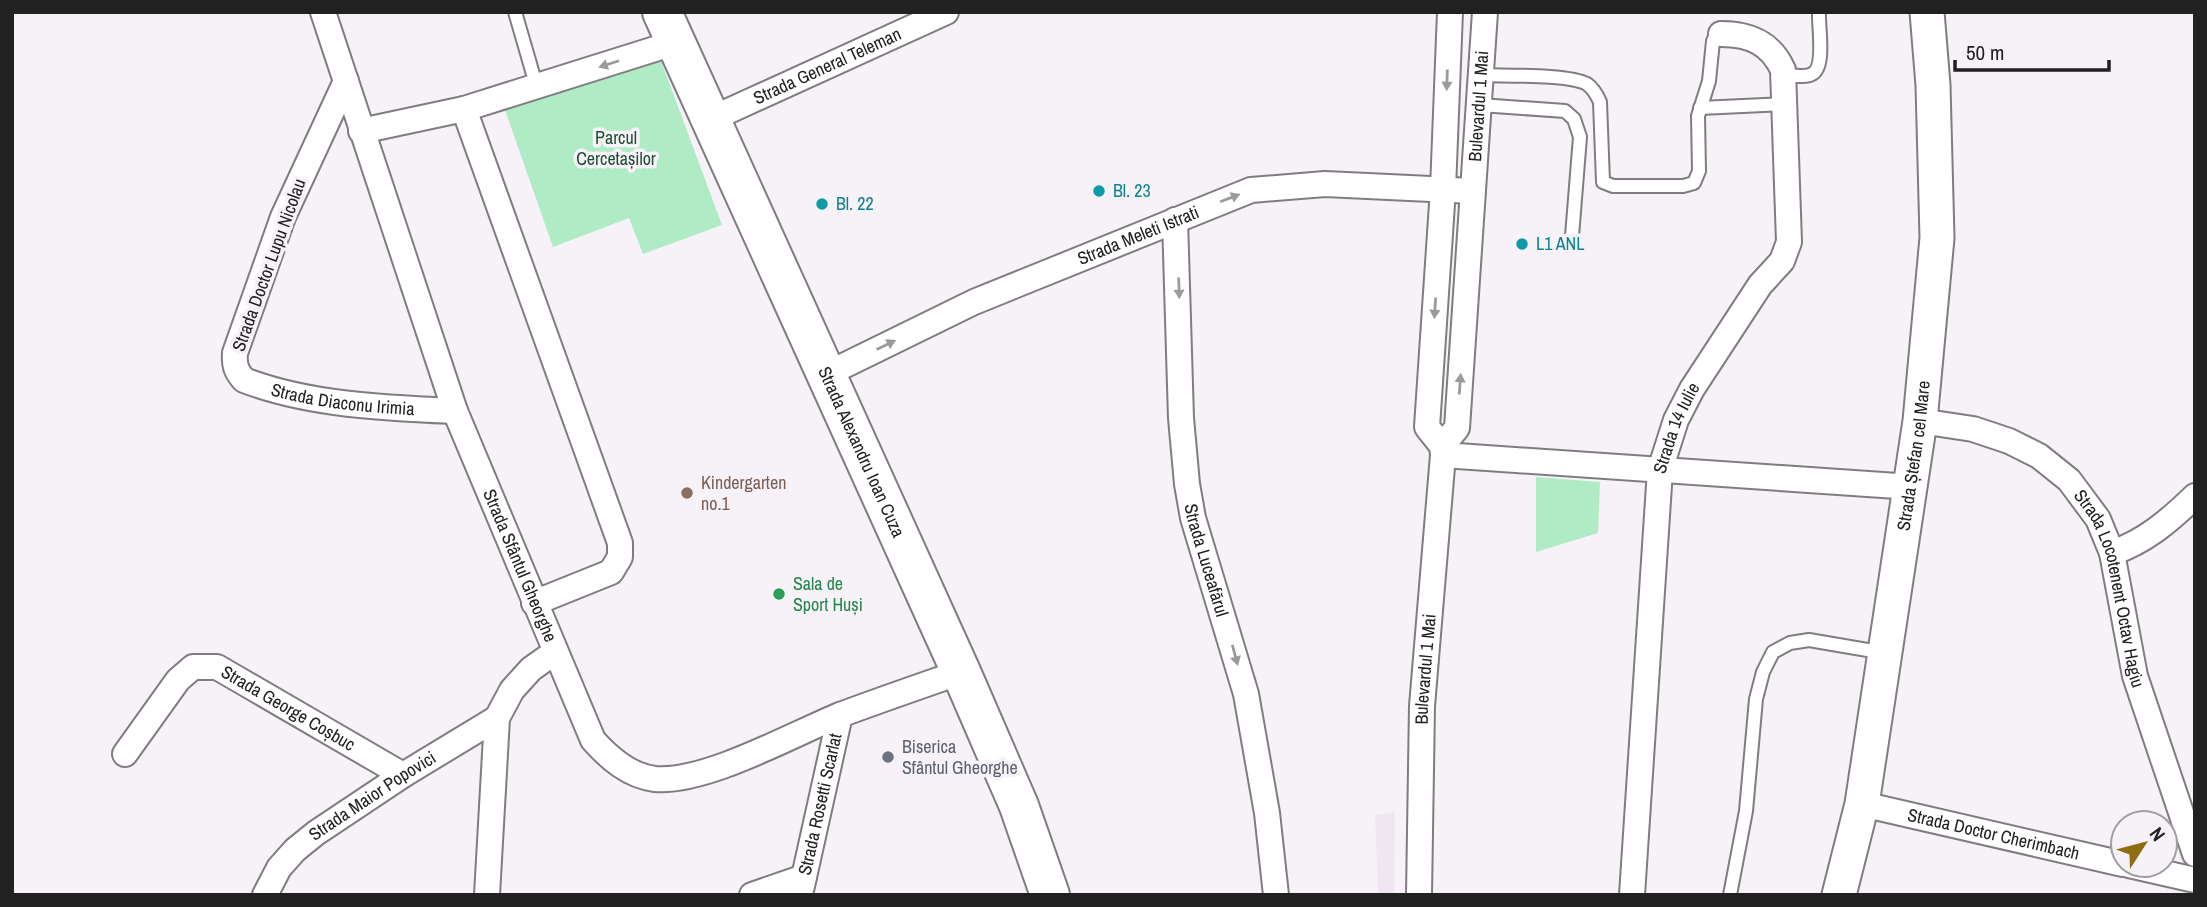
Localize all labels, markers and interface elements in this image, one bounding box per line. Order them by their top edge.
street label: Strada General Teleman [749,21,905,110]
scale bar [1955,28,2109,72]
text: 50 m [1966,38,2004,67]
street label: Bulevardul 1 Mai [1462,50,1494,162]
one-way arrow [599,59,620,70]
one-way arrow [1441,70,1452,92]
park label: Parcul Cercetașilor [576,125,656,171]
street label: Strada Doctor Lupu Nicolau [226,175,311,355]
place label: Bl. 23 [1113,178,1151,203]
marker: Bl. 23 [1091,183,1107,199]
place label: Bl. 22 [836,191,874,216]
one-way arrow [1220,192,1241,203]
marker: Bl. 22 [814,196,830,212]
street label: Strada Meleti Istrati [1074,199,1202,271]
place label: L1 ANL [1536,231,1584,256]
marker: L1 ANL [1514,236,1530,252]
one-way arrow [1173,277,1184,299]
one-way arrow [1429,297,1440,319]
one-way arrow [876,339,896,350]
street label: Strada Alexandru Ioan Cuza [812,362,911,541]
one-way arrow [1455,372,1466,394]
street label: Strada Diaconu Irimia [268,377,415,421]
street label: Strada 14 Iulie [1647,377,1705,477]
street label: Strada Ștefan cel Mare [1891,380,1936,532]
place label: Kindergarten no.1 [701,470,786,516]
street label: Strada Locotenent Octav Hagiu [2068,484,2151,691]
street label: Strada Sfântul Gheorghe [477,485,563,646]
marker: Kindergarten no.1 [679,485,695,501]
street label: Strada Luceafărul [1179,502,1235,620]
place label: Sala de Sport Huși [793,571,863,617]
marker: Sala de Sport Huși [771,586,787,602]
street label: Bulevardul 1 Mai [1409,613,1442,725]
one-way arrow [1230,645,1241,667]
street label: Strada George Coșbuc [217,659,360,757]
street label: Strada Rosetti Scarlat [792,731,848,877]
place label: Biserica Sfântul Gheorghe [902,734,1018,780]
street label: Strada Maior Popovici [303,745,440,846]
marker: Biserica Sfântul Gheorghe [880,749,896,765]
street label: Strada Doctor Cherimbach [1905,802,2082,866]
north arrow [2109,809,2179,879]
text: N [2144,822,2172,846]

